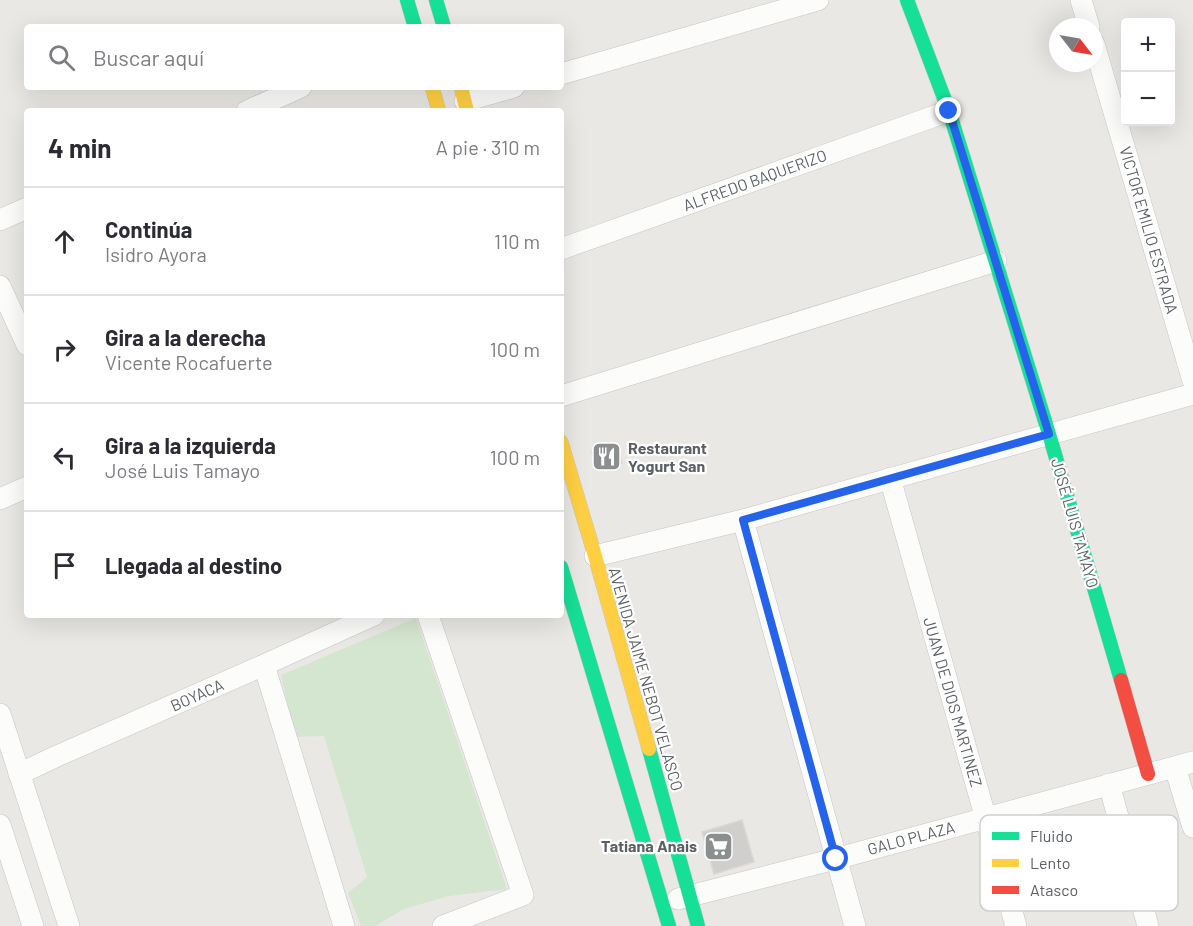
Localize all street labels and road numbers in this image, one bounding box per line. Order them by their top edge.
street label: VICTOR EMILIO ESTRADA [1116,144,1183,316]
street label: ALFREDO BAQUERIZO [680,145,829,214]
street label: JOSÉ LUIS TAMAYO [1048,456,1103,590]
street label: AVENIDA JAIME NEBOT VELASCO [605,565,688,793]
street label: JUAN DE DIOS MARTINEZ [920,615,987,789]
street label: BOYACA [167,674,227,715]
street label: GALO PLAZA [865,817,957,858]

